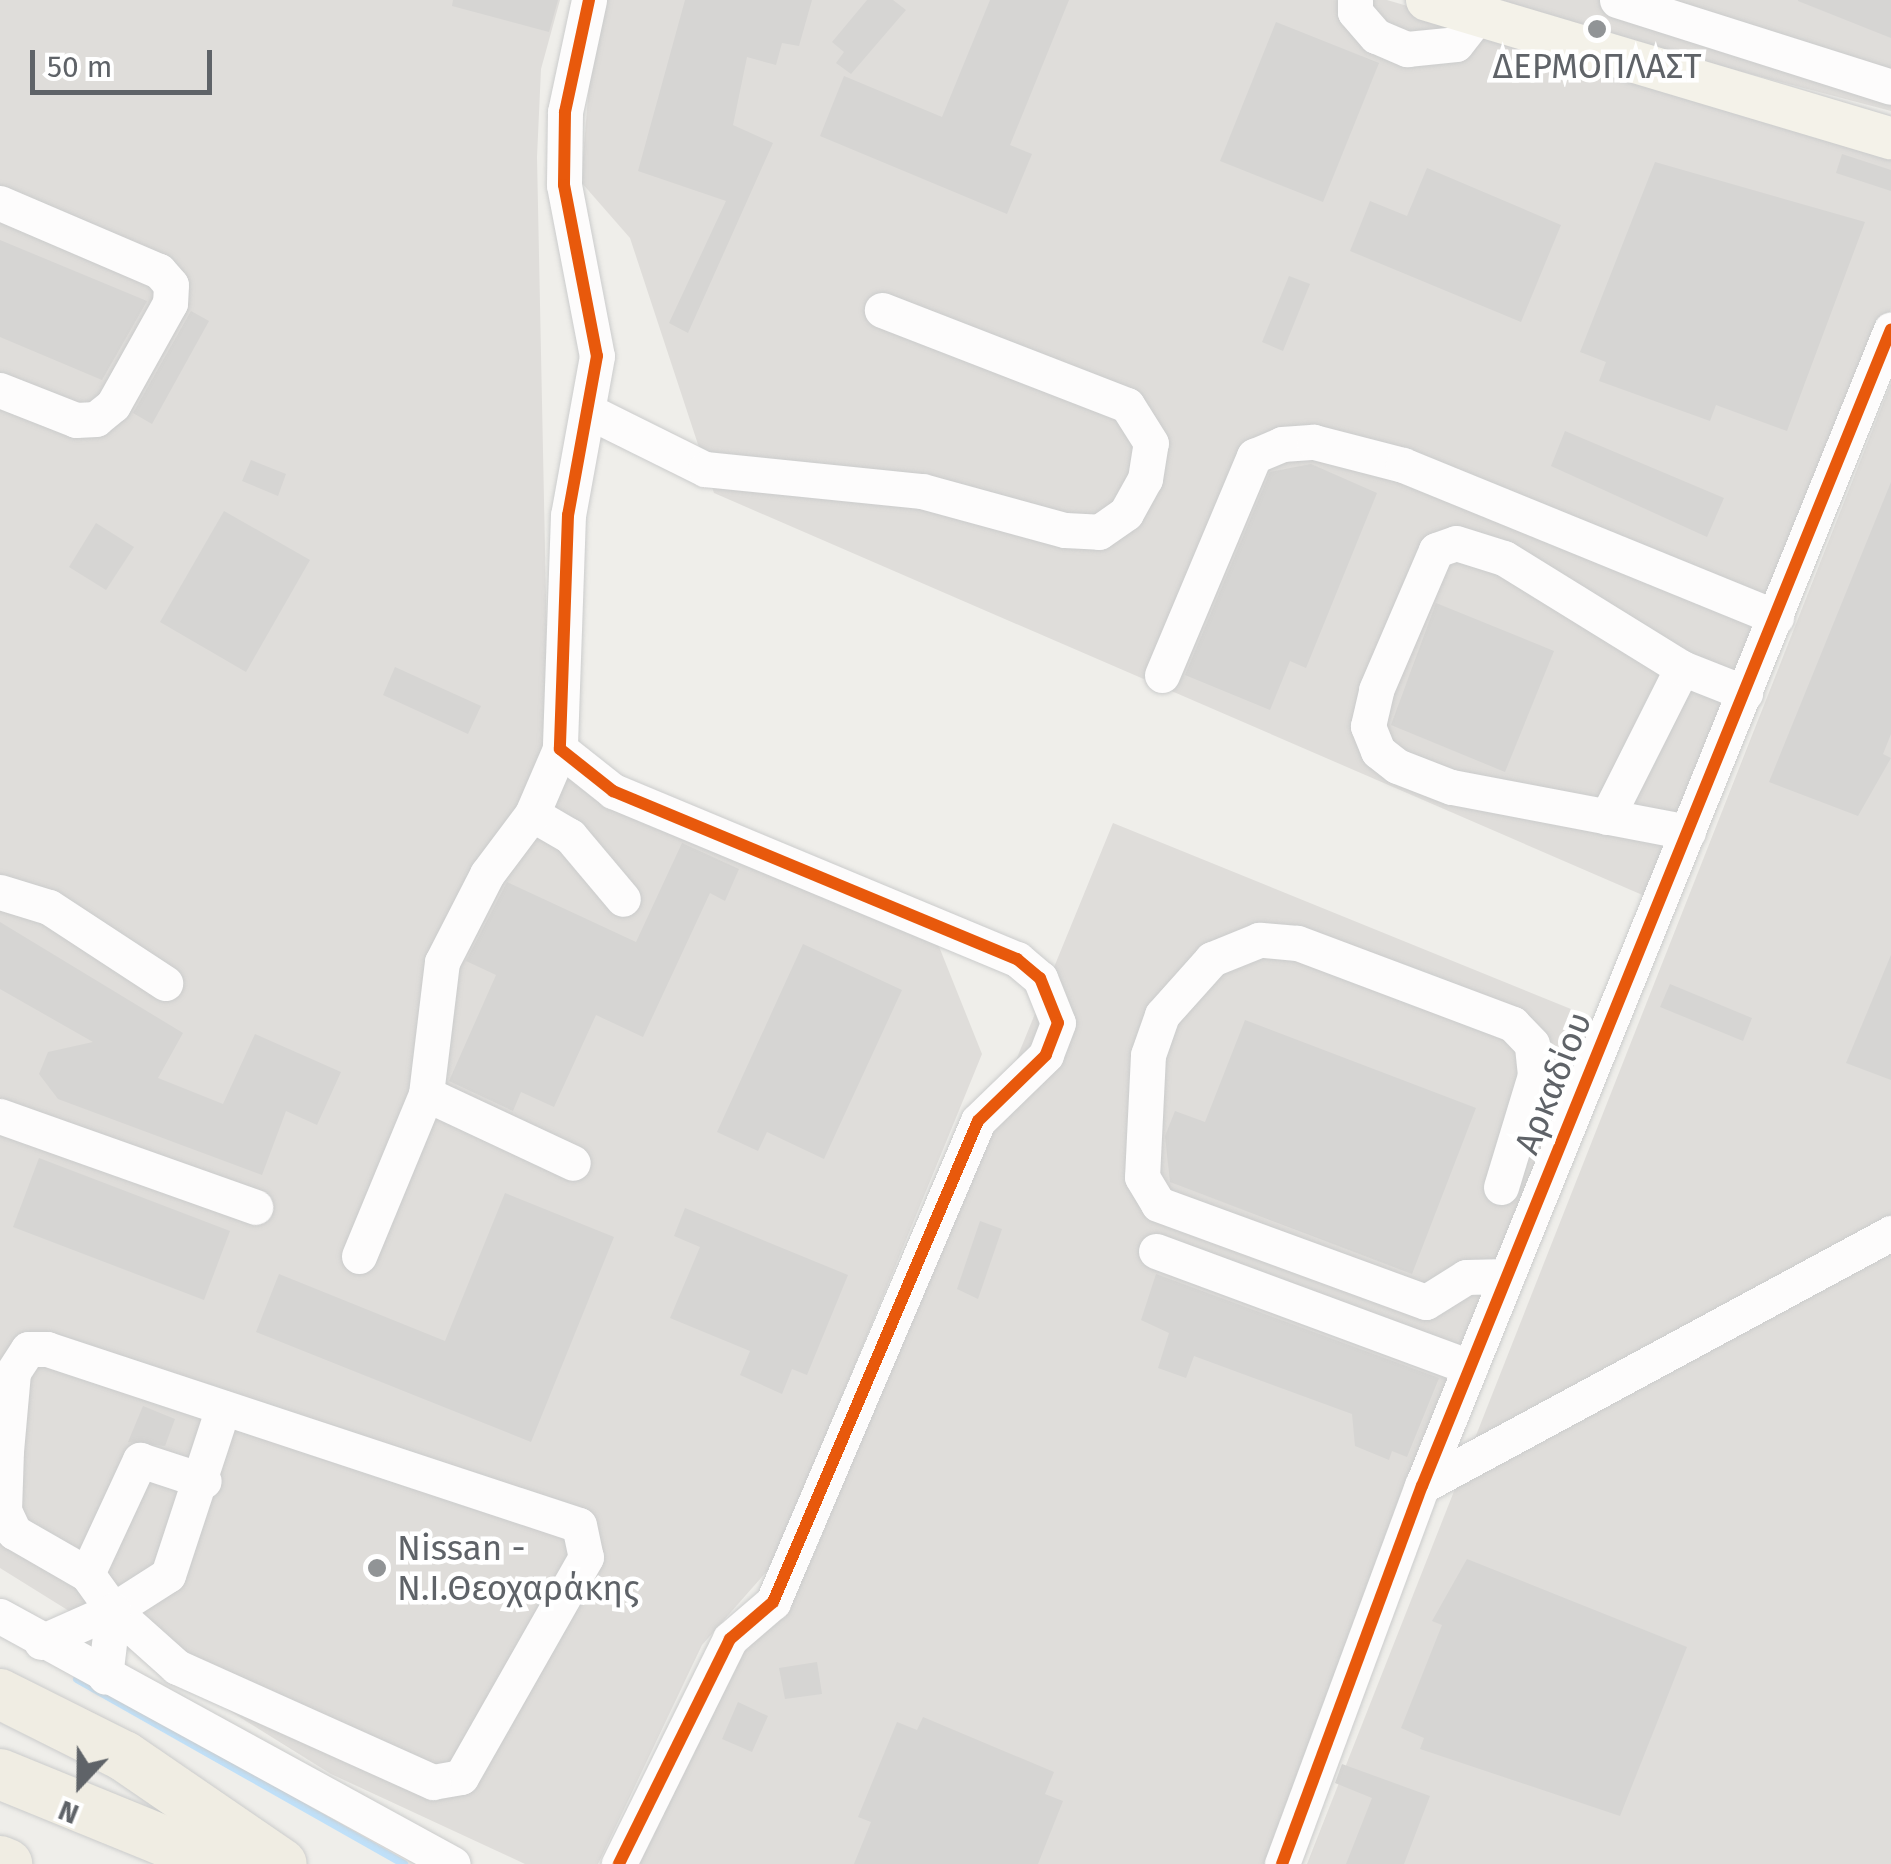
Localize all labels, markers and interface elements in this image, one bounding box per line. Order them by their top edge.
marker: ΔΕΡΜΟΠΛΑΣΤ [1586,18,1608,40]
scale bar [35,30,218,92]
place label: ΔΕΡΜΟΠΛΑΣΤ [1493,45,1701,87]
text: 50 m [47,49,112,85]
street label: Αρκαδίου [1506,1006,1600,1160]
place label: Nissan - Ν.Ι.Θεοχαράκης [397,1527,639,1609]
marker: Nissan - Ν.Ι.Θεοχαράκης [366,1557,388,1579]
north arrow [30,1734,130,1834]
text: N [54,1794,83,1831]

